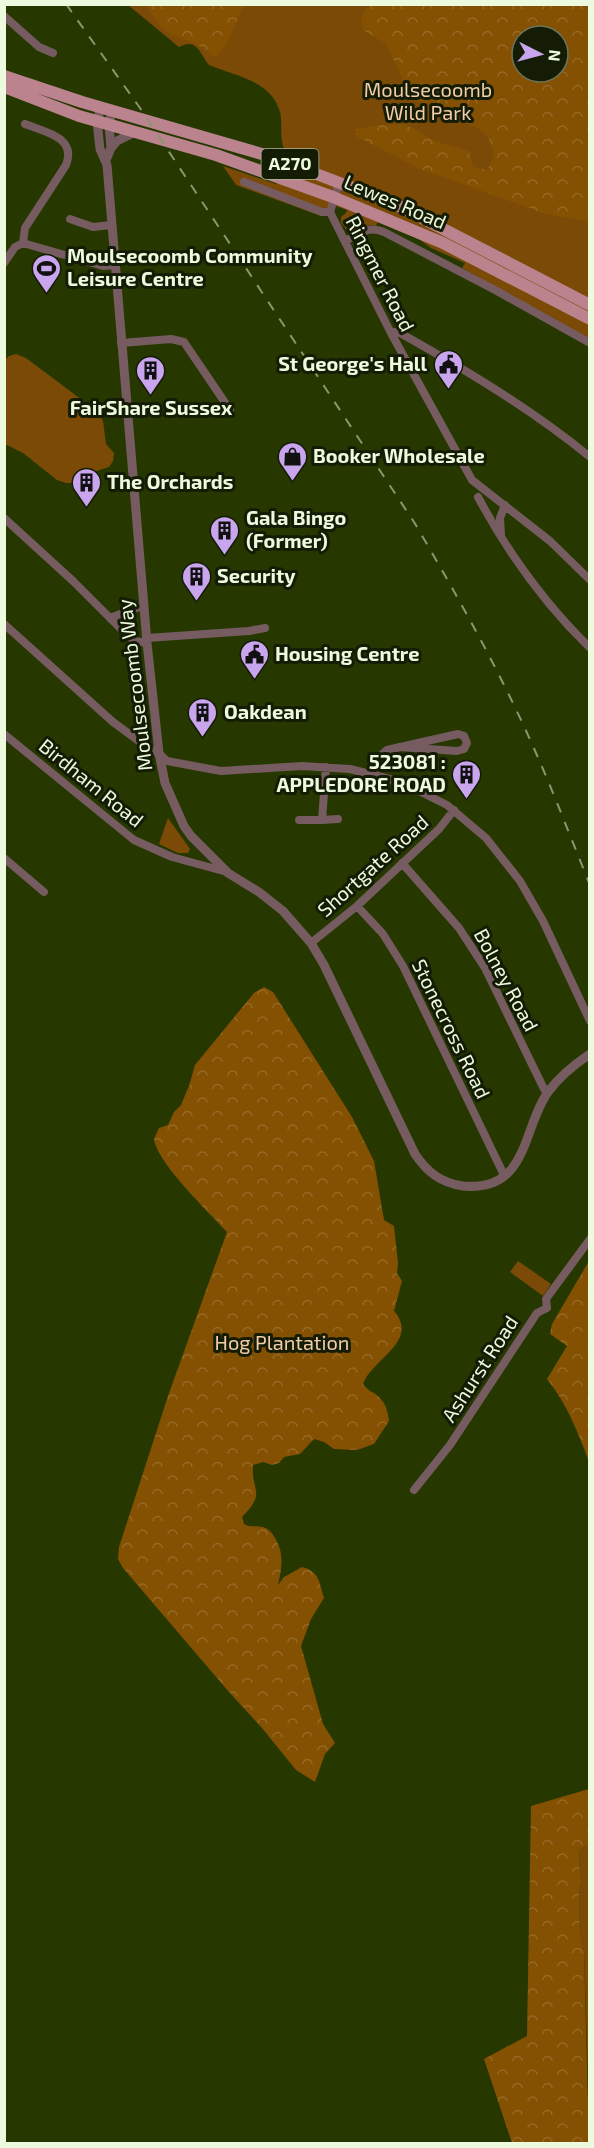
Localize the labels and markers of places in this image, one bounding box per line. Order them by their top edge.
place label: Moulsecoomb Community Leisure Centre [67,243,313,290]
sports icon: Moulsecoomb Community Leisure Centre [30,252,62,294]
public building icon: St George's Hall [432,348,464,390]
place label: St George's Hall [278,351,427,375]
building icon: FairShare Sussex [135,354,167,396]
place label: FairShare Sussex [70,395,233,419]
shop icon: Booker Wholesale [276,440,308,482]
place label: Booker Wholesale [313,443,485,467]
building icon: The Orchards [70,466,102,508]
place label: The Orchards [107,469,233,493]
place label: Gala Bingo (Former) [246,505,346,552]
building icon: Gala Bingo (Former) [209,514,241,556]
building icon: Security [180,560,212,602]
place label: Security [217,563,296,588]
public building icon: Housing Centre [238,638,270,680]
place label: Housing Centre [275,641,420,665]
building icon: Oakdean [187,696,219,738]
place label: Oakdean [224,699,307,723]
place label: 523081 : APPLEDORE ROAD [276,749,446,796]
building icon: 523081 : APPLEDORE ROAD [451,758,483,800]

